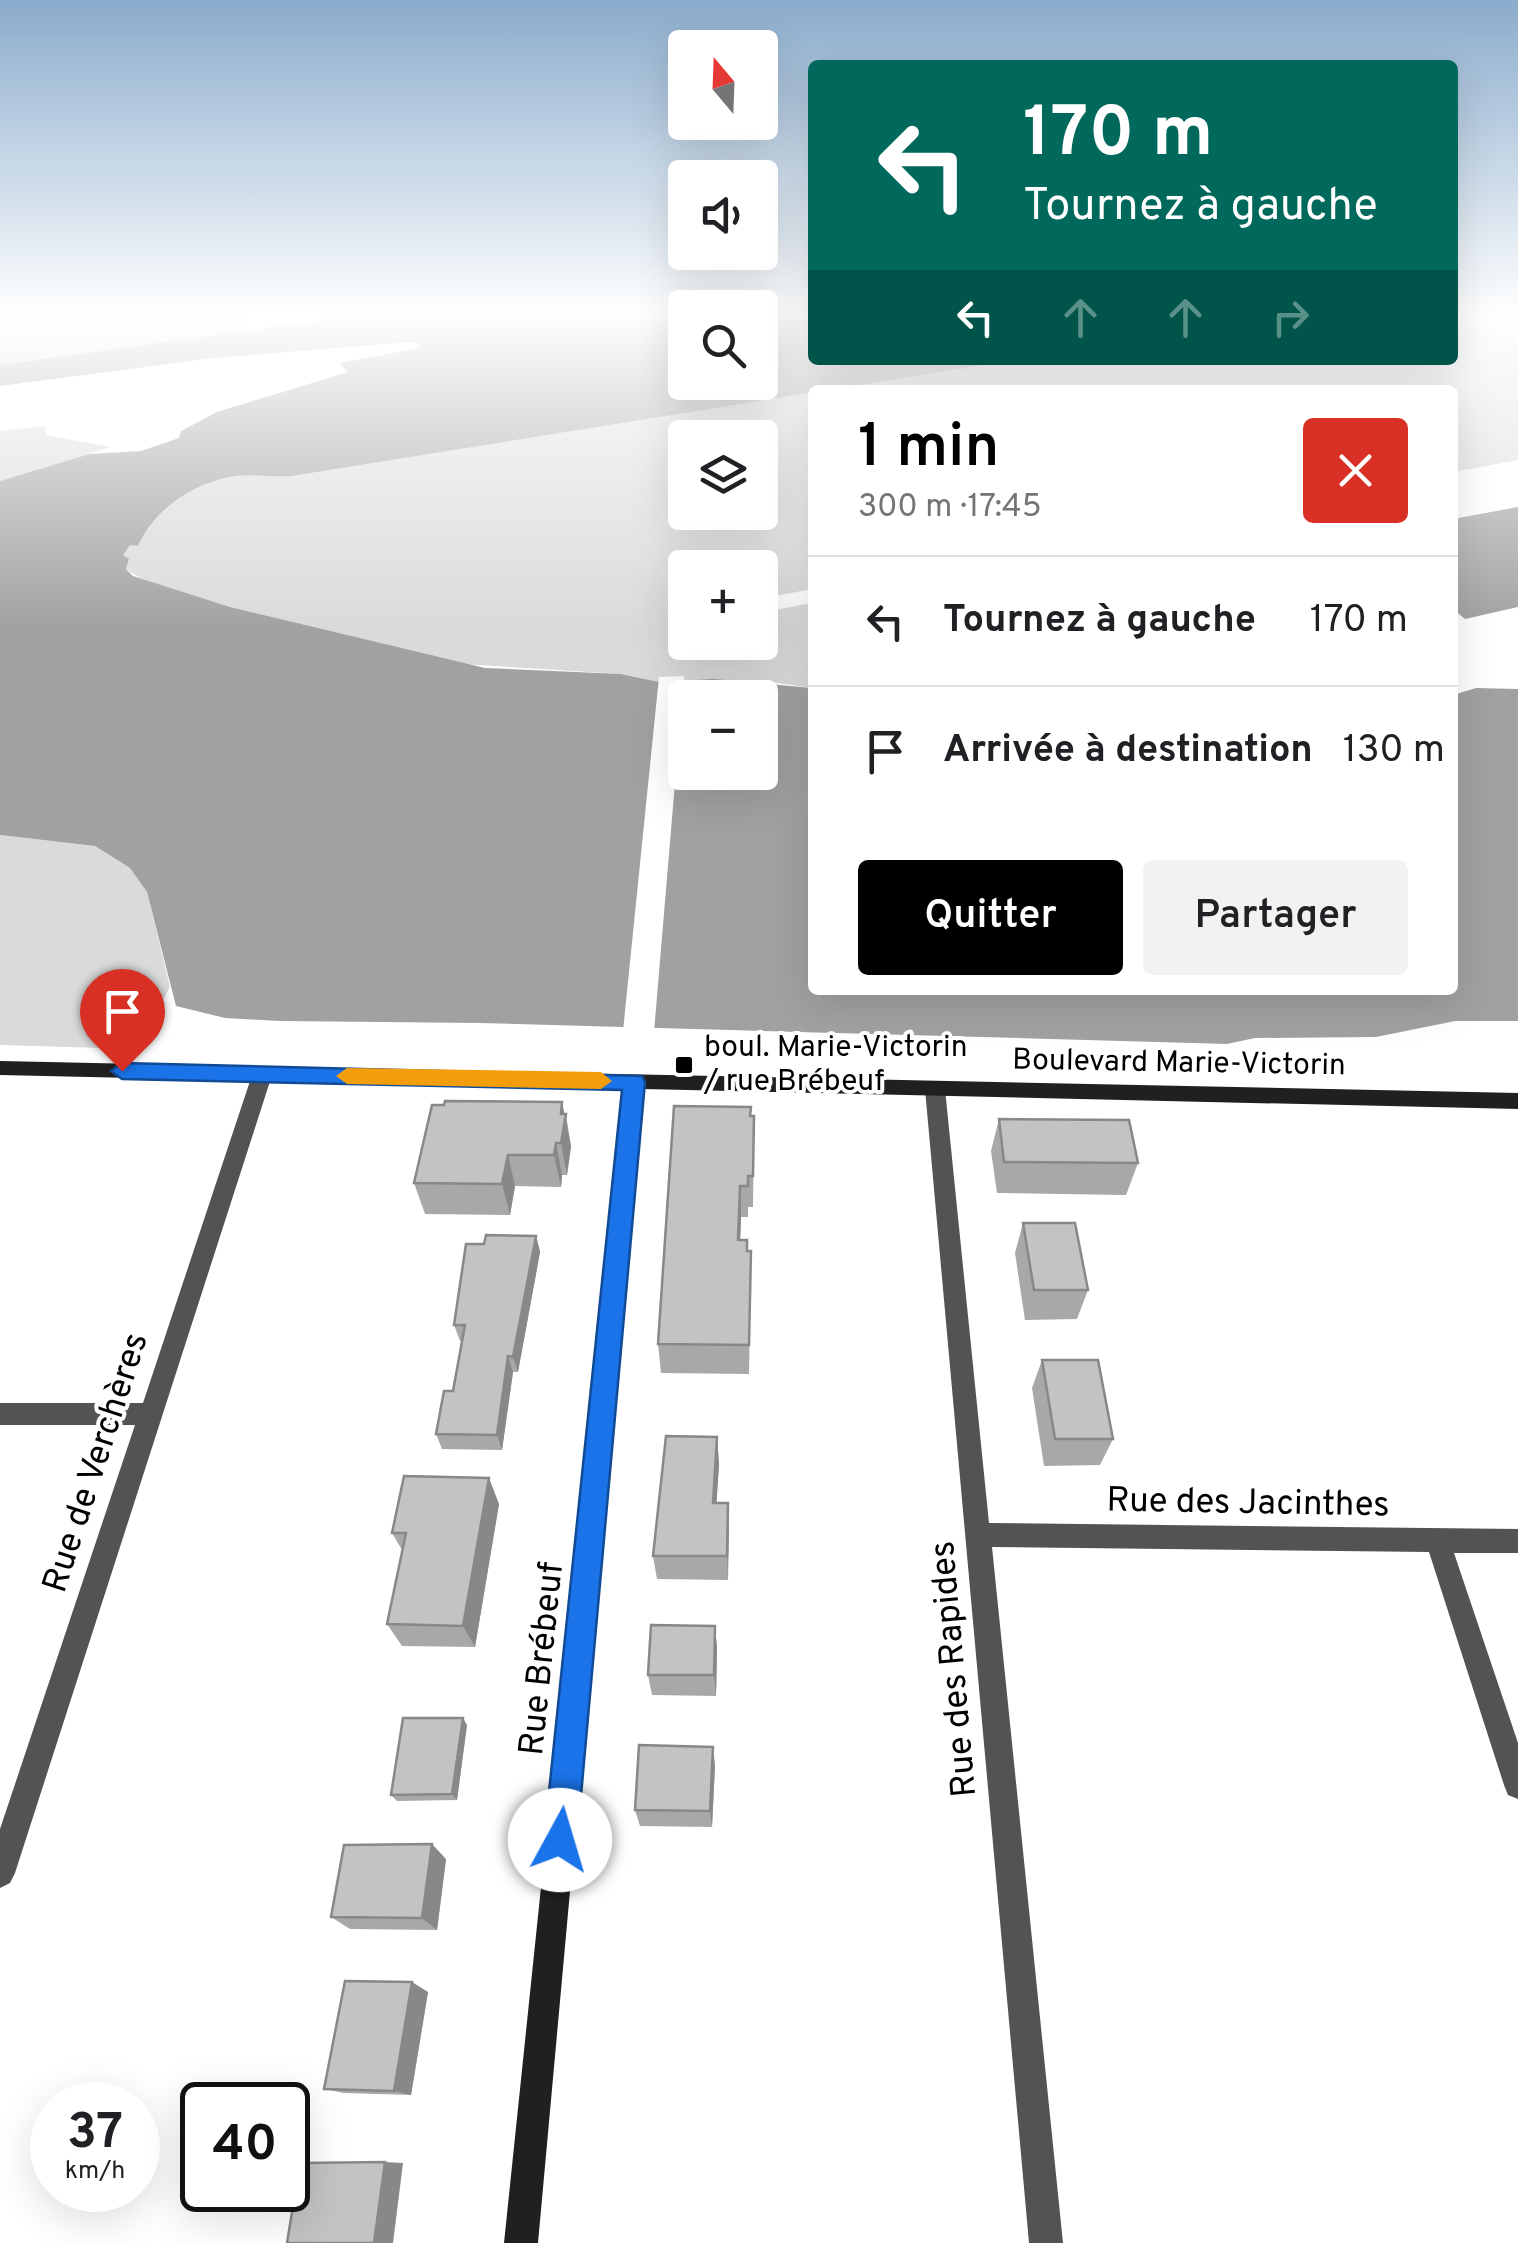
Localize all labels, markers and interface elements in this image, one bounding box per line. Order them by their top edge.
north arrow [668,30,778,140]
map controls [668,30,778,790]
text: 170 m [1023,92,1213,181]
icon: left [858,100,988,230]
button: sound [668,160,778,270]
text: Tournez à gauche [1023,179,1378,236]
button: search [668,290,778,400]
icon: left [948,290,1003,345]
icon: ahead [1053,290,1108,345]
icon: ahead [1158,290,1213,345]
icon: right [1263,290,1318,345]
text: 1 min [858,412,999,488]
button: close [1303,418,1408,523]
button: layers [668,420,778,530]
text: 300 m · 17:45 [858,488,1042,528]
button: + [668,550,778,660]
icon: left [858,594,913,649]
text: Tournez à gauche [943,597,1256,646]
text: 170 m [1310,597,1408,646]
button: − [668,680,778,790]
icon: arrive [858,724,913,779]
text: Arrivée à destination [943,727,1313,776]
text: 130 m [1343,727,1445,776]
button: Quitter [858,860,1123,975]
button: Partager [1143,860,1408,975]
pin [80,969,165,1072]
icon: arrive [95,984,150,1039]
place label: boul. Marie-Victorin / rue Brébeuf [703,1030,968,1101]
street label: Boulevard Marie-Victorin [1012,1043,1346,1085]
marker: boul. Marie-Victorin / rue Brébeuf [673,1054,695,1076]
street label: Rue de Verchères [34,1328,160,1598]
street label: Rue des Jacinthes [1106,1480,1390,1528]
street label: Rue des Rapides [922,1539,988,1799]
street label: Rue Brébeuf [511,1560,575,1758]
position arrow [508,1788,612,1892]
speed limit sign: 40 [180,2082,310,2212]
text: 37 [67,2103,123,2166]
text: km/h [65,2156,125,2188]

